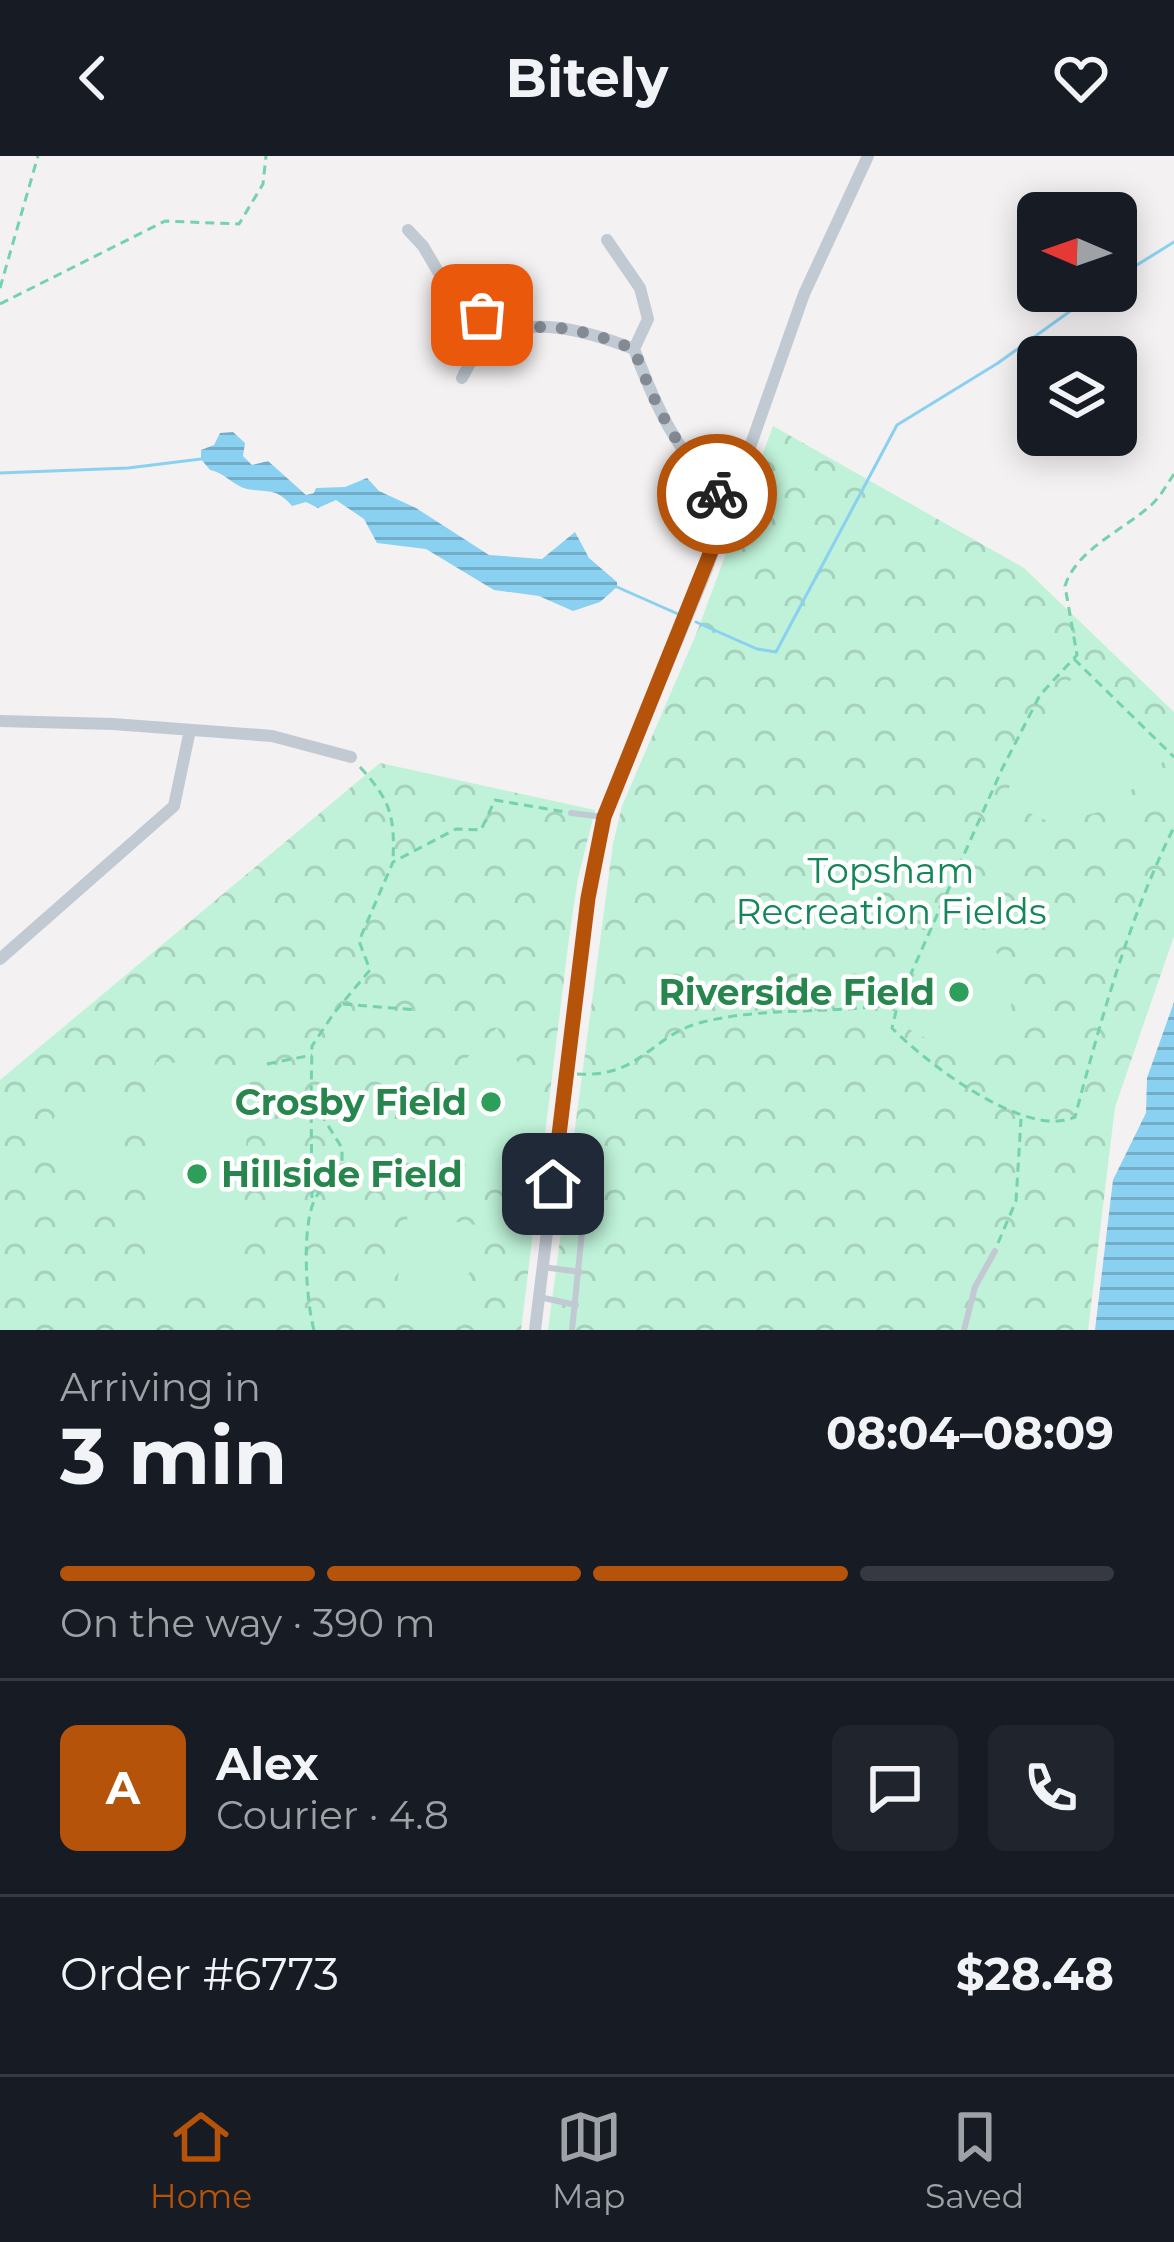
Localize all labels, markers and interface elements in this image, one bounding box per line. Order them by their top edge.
icon: back [60,45,126,111]
text: Bitely [506,45,668,111]
icon: heart [1048,45,1114,111]
north arrow [1017,192,1137,312]
map controls [1017,192,1137,456]
pin [431,264,533,366]
icon: bag [449,282,515,348]
button: layers [1017,336,1137,456]
courier [657,434,777,554]
icon: bike [684,461,750,527]
park label: Topsham Recreation Fields [736,848,1046,933]
place label: Riverside Field [658,970,935,1014]
marker: Riverside Field [946,979,972,1005]
place label: Crosby Field [235,1080,467,1124]
marker: Crosby Field [478,1089,504,1115]
pin [502,1133,604,1235]
icon: home [520,1151,586,1217]
place label: Hillside Field [221,1152,463,1196]
marker: Hillside Field [184,1161,210,1187]
text: Arriving in [60,1363,261,1411]
text: 08:04–08:09 [826,1405,1114,1460]
text: 3 min [60,1408,287,1504]
text: On the way · 390 m [60,1599,436,1647]
button: chat [832,1725,958,1851]
button: phone [988,1725,1114,1851]
text: Alex [216,1736,319,1791]
text: A [106,1760,140,1815]
text: Courier · 4.8 [216,1791,449,1839]
text: Order #6773 [60,1946,339,2001]
text: $28.48 [956,1946,1114,2001]
tab: Home [150,2104,252,2216]
tab: Map [552,2104,625,2216]
tab: Saved [925,2104,1024,2216]

